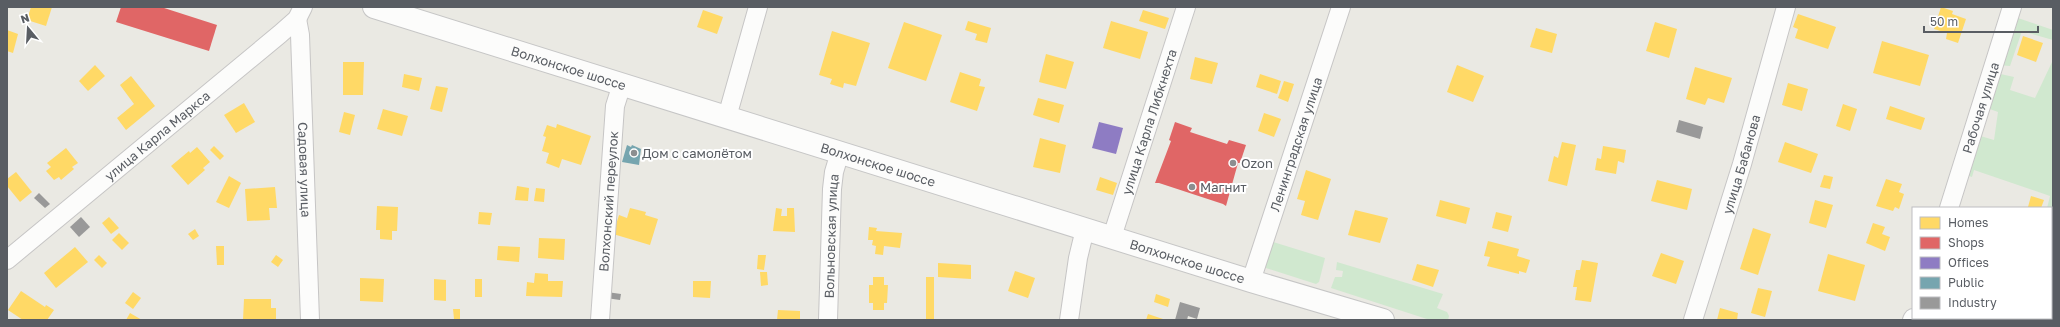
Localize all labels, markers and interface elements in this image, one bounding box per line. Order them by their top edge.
north arrow [8,8,48,48]
scale bar [1924,8,2038,34]
text: N [19,11,31,25]
text: 50 m [1930,14,1958,29]
street label: Волхонское шоссе [509,42,628,93]
street label: улица Карла Либкнехта [1118,47,1180,197]
street label: Рабочая улица [1959,60,2002,155]
street label: Ленинградская улица [1266,75,1325,213]
street label: улица Карла Маркса [101,87,213,184]
street label: улица Бабанова [1719,113,1763,216]
street label: Садовая улица [295,122,314,218]
street label: Волхонский переулок [595,130,621,272]
street label: Волхонское шоссе [818,139,937,190]
place label: Дом с самолётом [642,145,752,161]
marker: Дом с самолётом [629,148,639,158]
place label: Ozon [1241,155,1273,171]
marker: Ozon [1228,158,1238,168]
street label: Вольновская улица [821,173,842,299]
place label: Магнит [1200,179,1247,195]
marker: Магнит [1187,182,1197,192]
legend [1912,207,2052,319]
text: Homes [1948,215,1988,230]
text: Shops [1948,235,1984,250]
street label: Волхонское шоссе [1128,236,1247,287]
text: Offices [1948,255,1989,270]
text: Public [1948,275,1985,290]
text: Industry [1948,295,1997,310]

